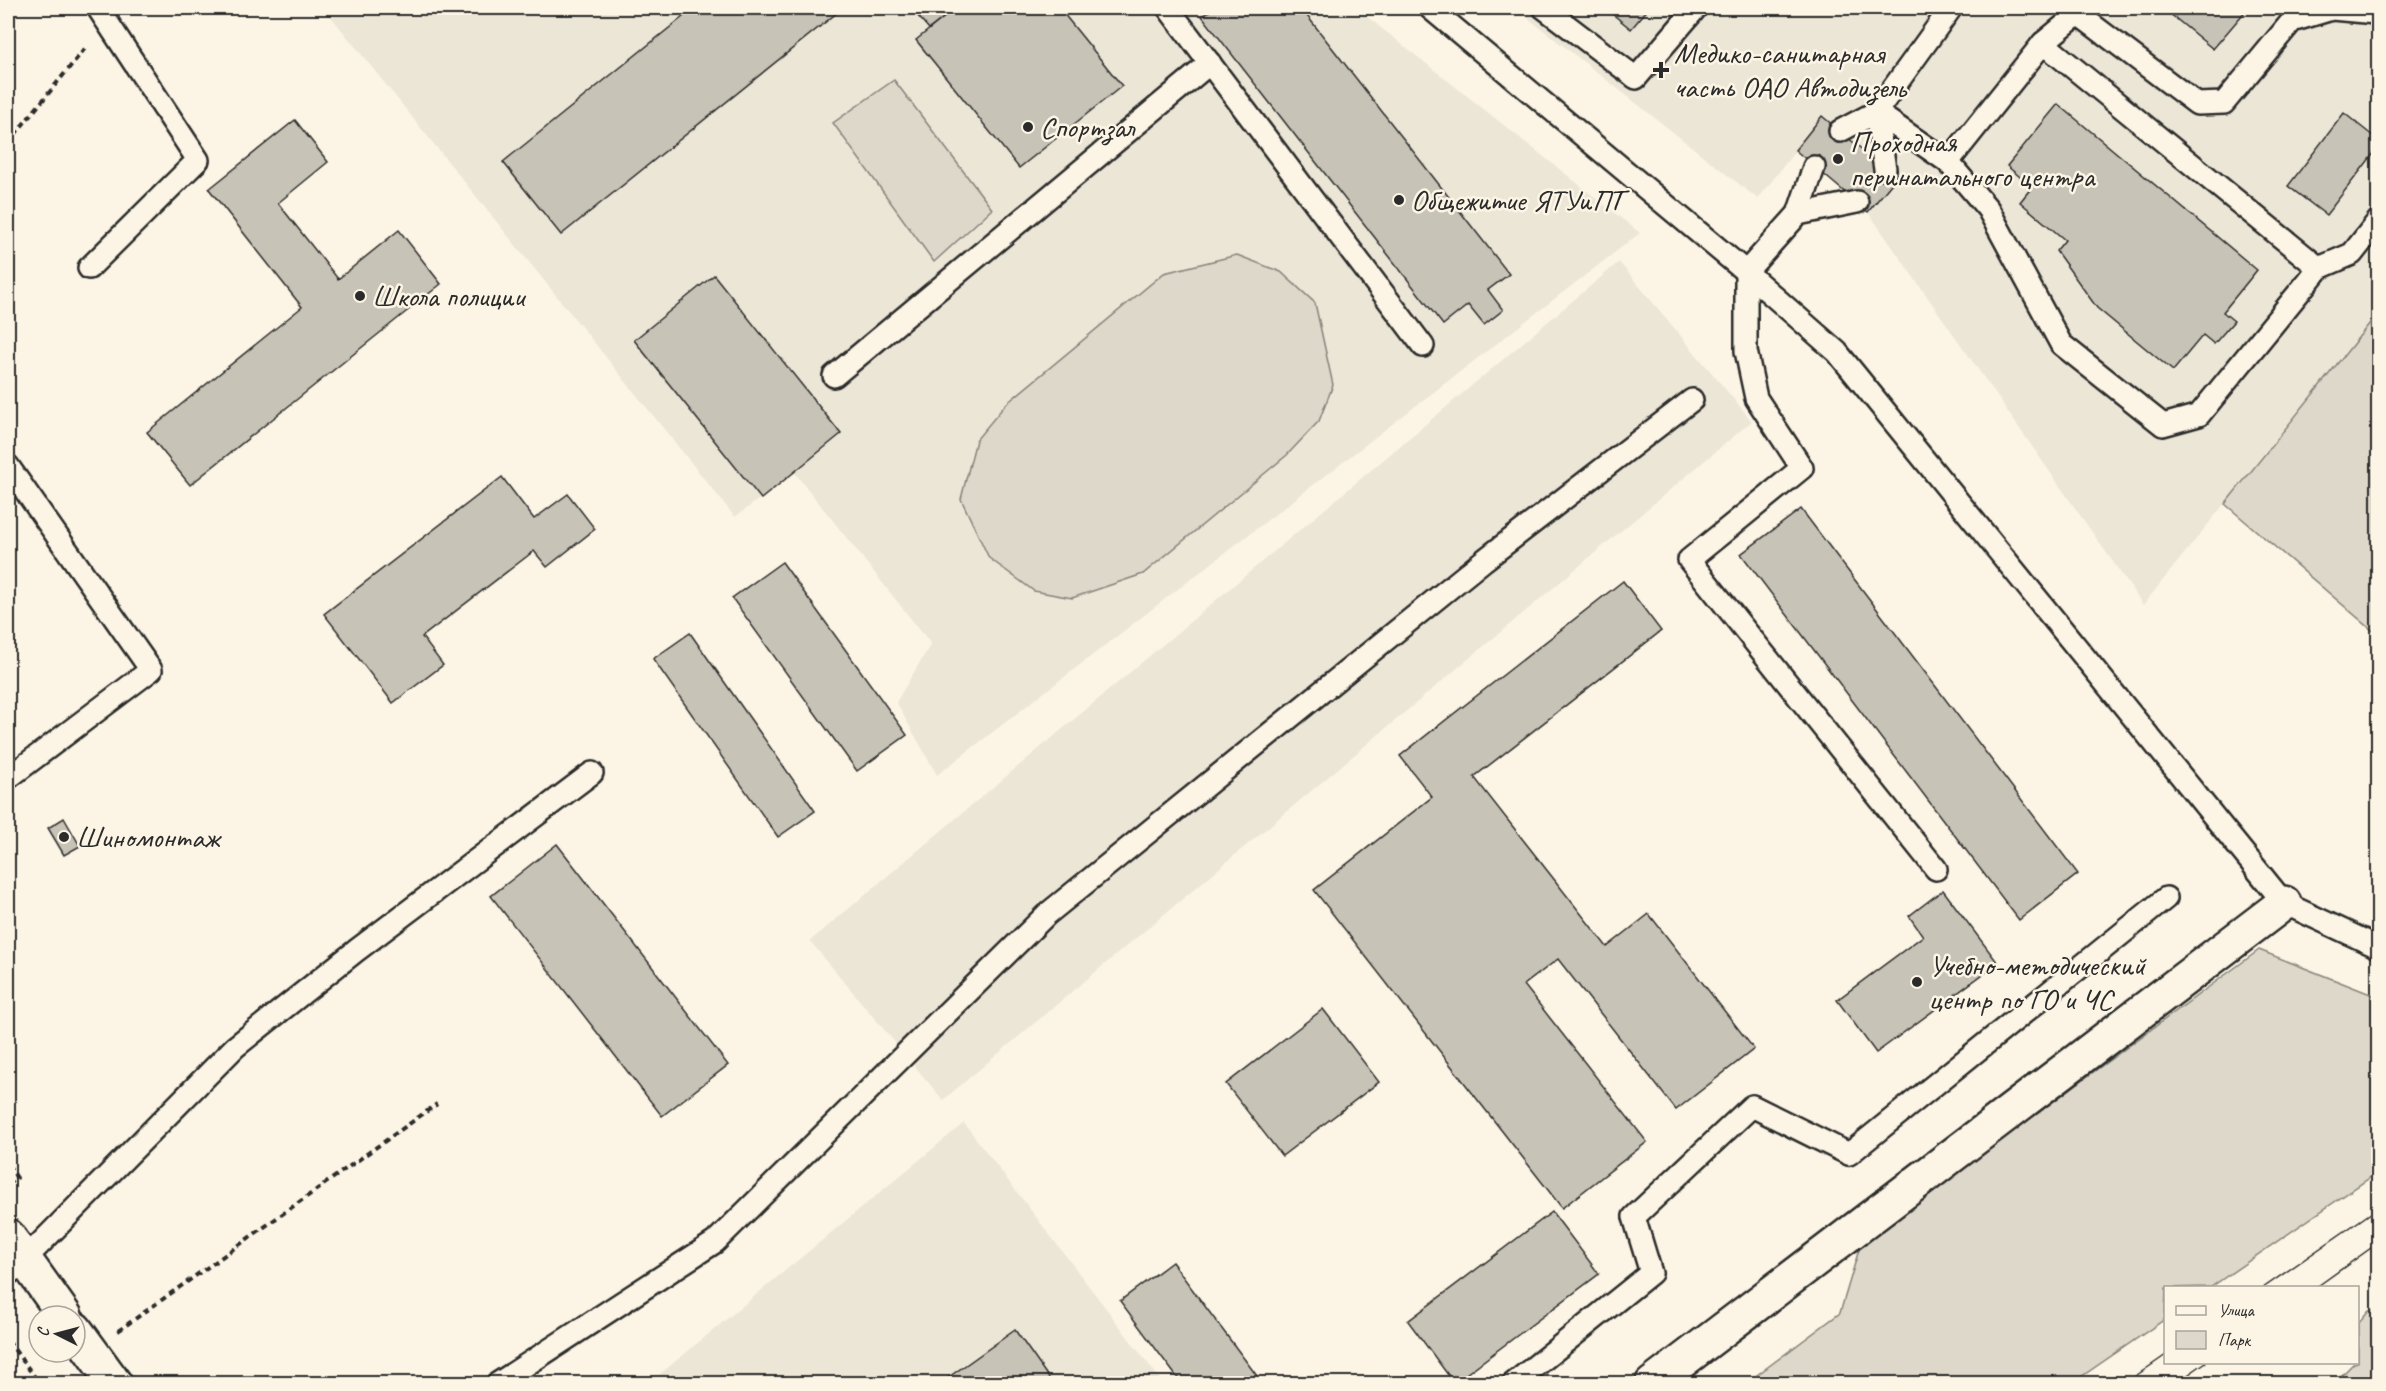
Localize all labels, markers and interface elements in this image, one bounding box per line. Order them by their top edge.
place label: Медико-санитарная часть ОАО Автодизель [1674,34,1908,106]
marker: Медико-санитарная часть ОАО Автодизель [1652,61,1670,79]
place label: Спортзал [1040,108,1136,146]
marker: Спортзал [1021,120,1035,134]
place label: Проходная перинатального центра [1850,123,2096,195]
marker: Проходная перинатального центра [1831,152,1845,166]
place label: Общежитие ЯТУиПТ [1411,181,1630,219]
marker: Общежитие ЯТУиПТ [1392,193,1406,207]
place label: Школа полиции [372,277,526,315]
marker: Школа полиции [353,289,367,303]
place label: Шиномонтаж [76,818,222,856]
marker: Шиномонтаж [57,830,71,844]
place label: Учебно-методический центр по ГО и ЧС [1929,946,2147,1018]
marker: Учебно-методический центр по ГО и ЧС [1910,975,1924,989]
legend [2164,1286,2359,1364]
text: Улица [2218,1299,2255,1321]
north arrow [27,1304,87,1364]
text: С [33,1325,54,1337]
text: Парк [2218,1329,2252,1351]

